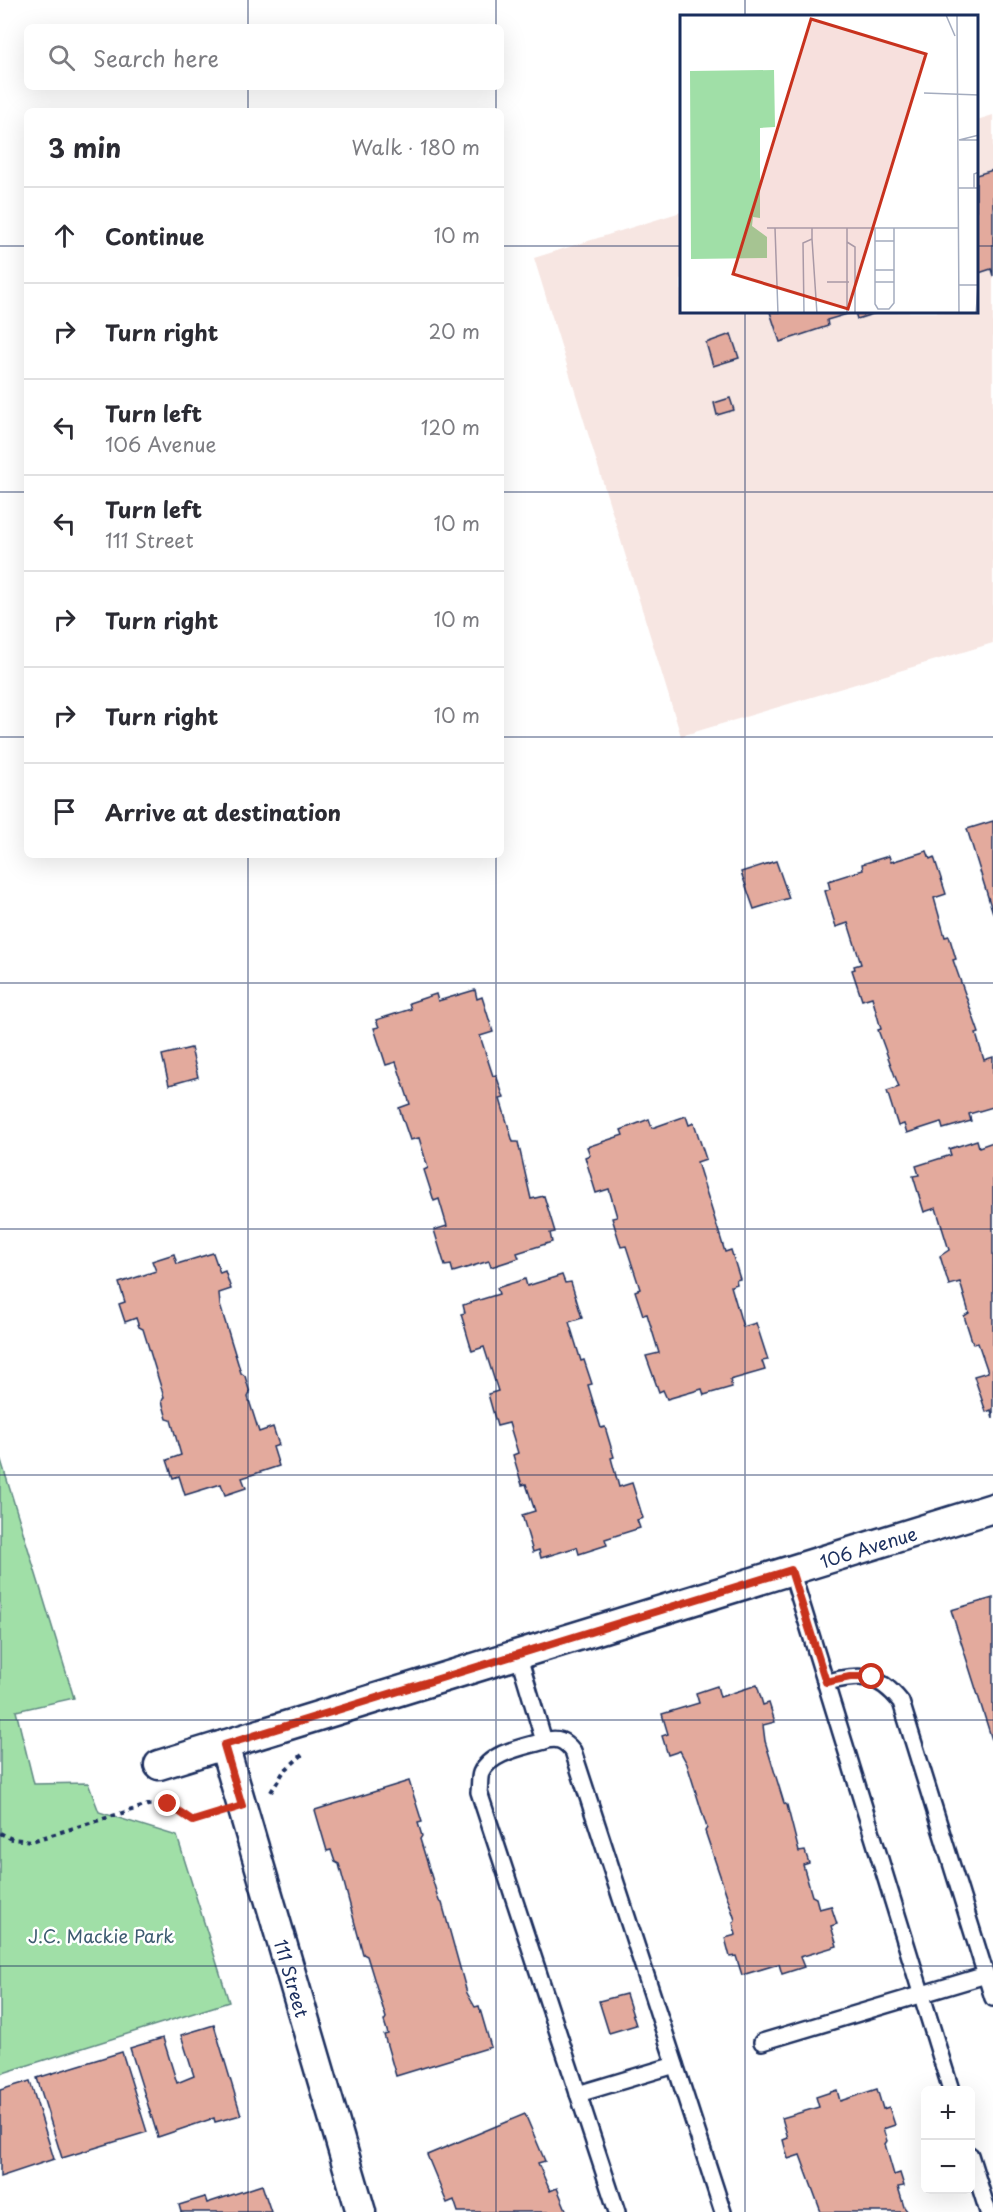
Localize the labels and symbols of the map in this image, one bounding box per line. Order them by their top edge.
inset map [680,15,978,314]
street label: 106 Avenue [816,1519,920,1574]
route start [858,1663,884,1689]
route end [154,1790,180,1816]
park label: J.C. Mackie Park [28,1922,174,1949]
street label: 111 Street [268,1936,317,2020]

